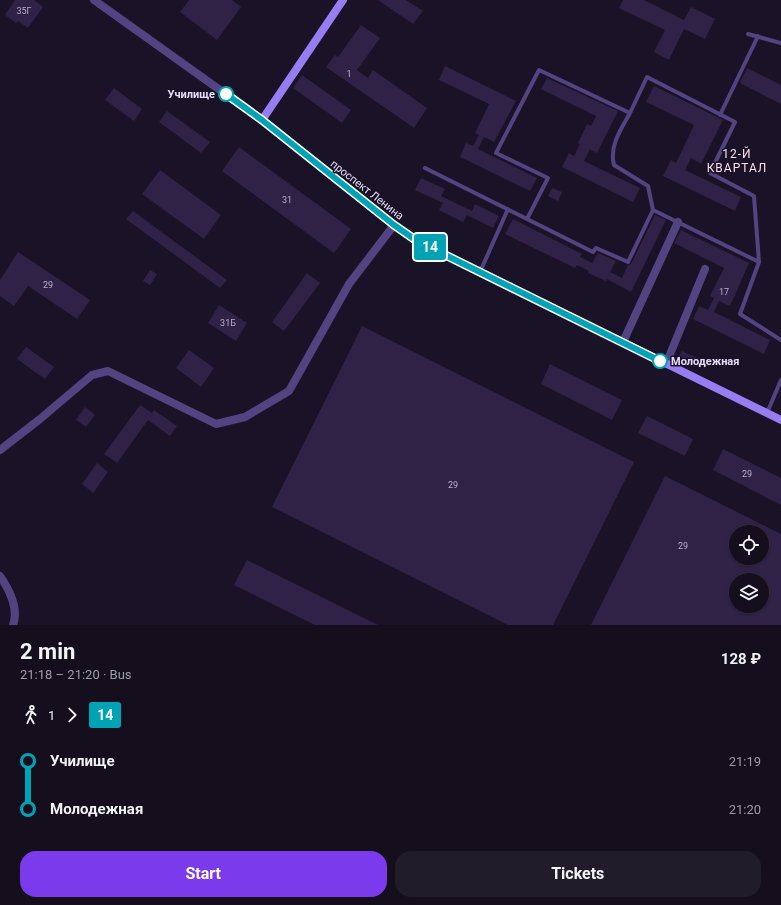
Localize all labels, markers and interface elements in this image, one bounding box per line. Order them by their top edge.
house number: 35Г [16,6,32,16]
house number: 1 [346,69,352,79]
marker: Училище [218,86,234,102]
place label: Училище [168,88,215,101]
district label: 12-Й КВАРТАЛ [707,146,767,175]
street label: проспект Ленина [328,157,406,223]
house number: 31 [282,195,292,205]
line badge: 14 [412,234,448,260]
text: 14 [422,239,438,255]
house number: 29 [43,280,53,290]
house number: 17 [719,287,729,297]
house number: 31Б [220,318,236,328]
marker: Молодежная [652,353,668,369]
place label: Молодежная [671,355,739,368]
house number: 29 [742,469,752,479]
house number: 29 [448,480,458,490]
map controls [729,525,769,613]
button: locate [729,525,769,565]
house number: 29 [678,541,688,551]
button: layers [729,573,769,613]
text: 2 min [20,639,75,664]
text: 128 ₽ [721,650,761,668]
text: 21:18 – 21:20 · Bus [20,667,132,682]
icon: walk [20,704,42,726]
icon: forward [61,704,83,726]
text: 14 [97,707,113,723]
text: 1 [48,708,55,723]
text: Училище [50,752,115,770]
text: 21:19 [729,754,761,769]
text: Молодежная [50,800,143,818]
text: 21:20 [729,802,761,817]
button: Start [20,851,387,897]
button: Tickets [395,851,761,897]

